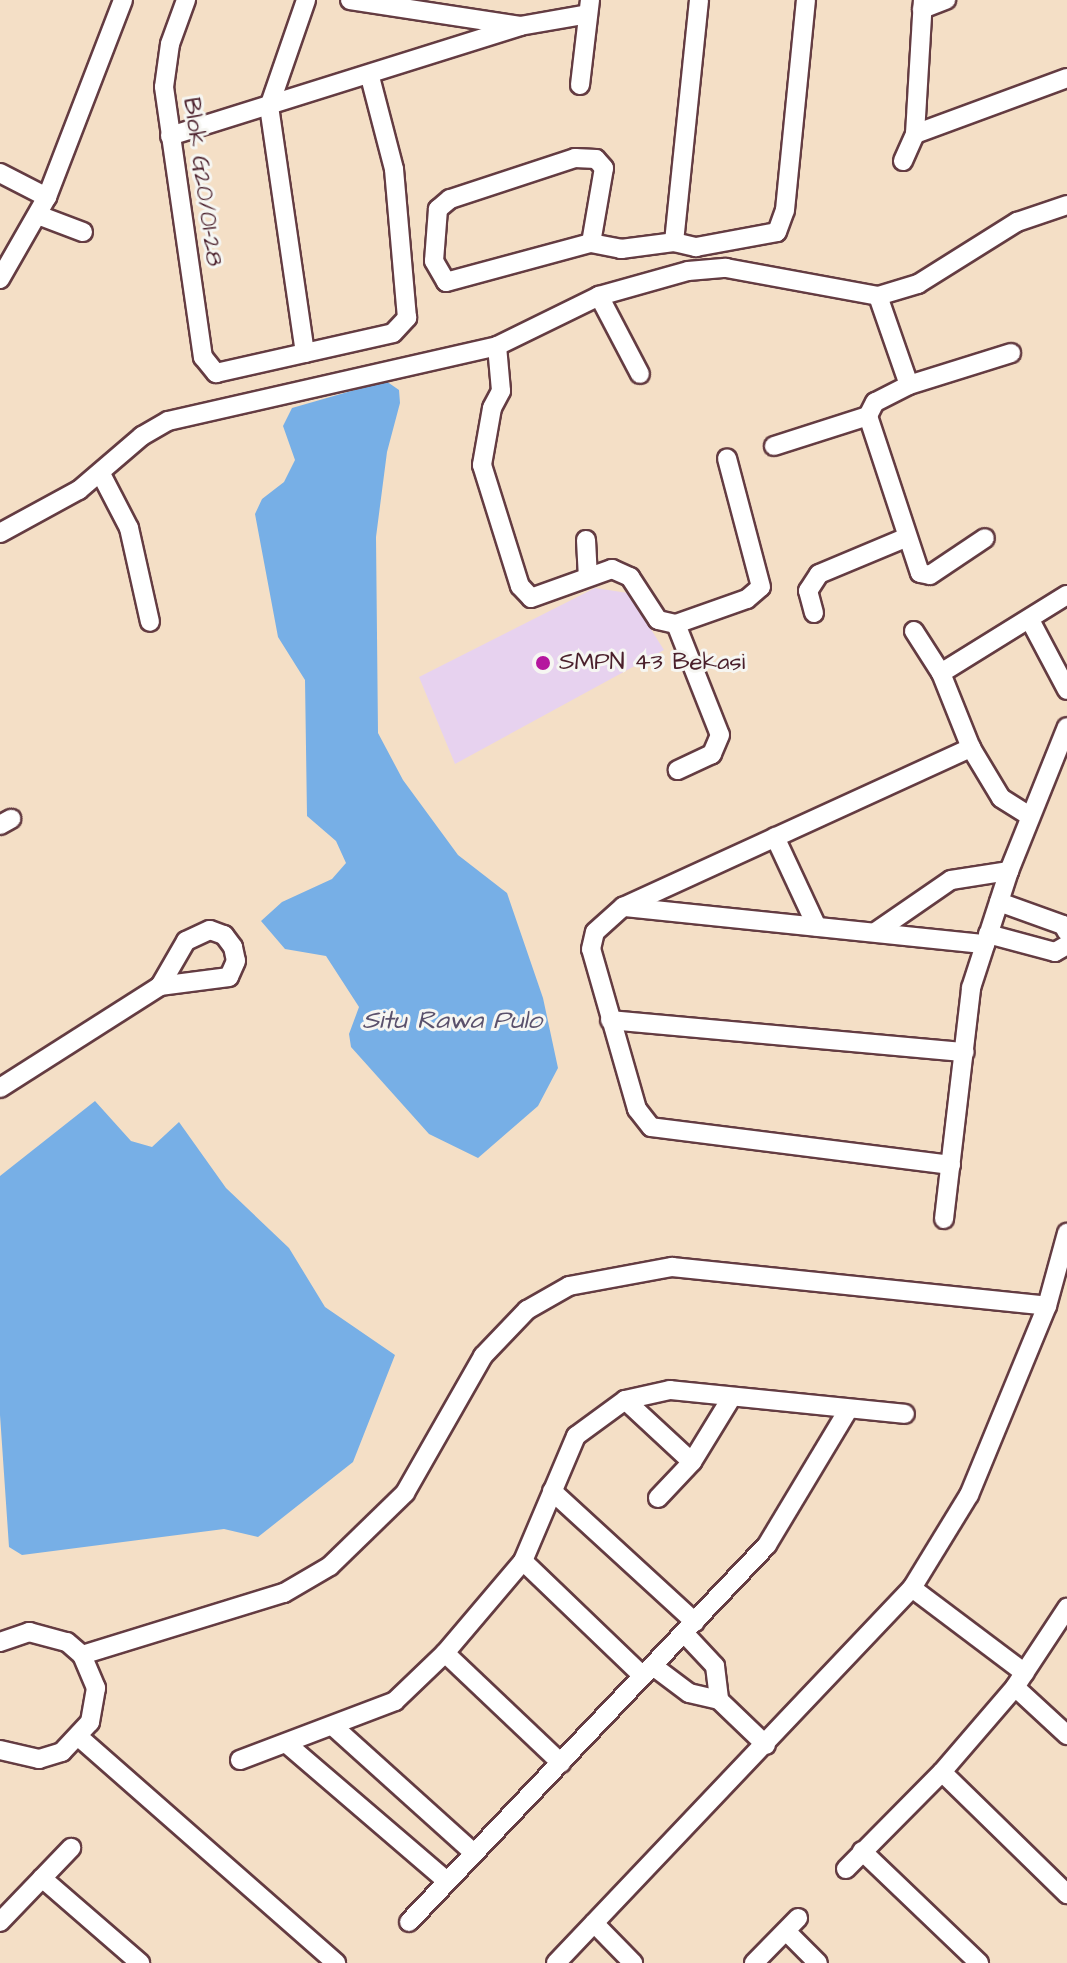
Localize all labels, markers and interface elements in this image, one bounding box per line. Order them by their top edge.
street label: Blok G20/01-28 [176,96,228,268]
place label: SMPN 43 Bekasi [559,649,745,677]
marker: SMPN 43 Bekasi [534,654,552,672]
water label: Situ Rawa Pulo [362,1005,542,1037]

